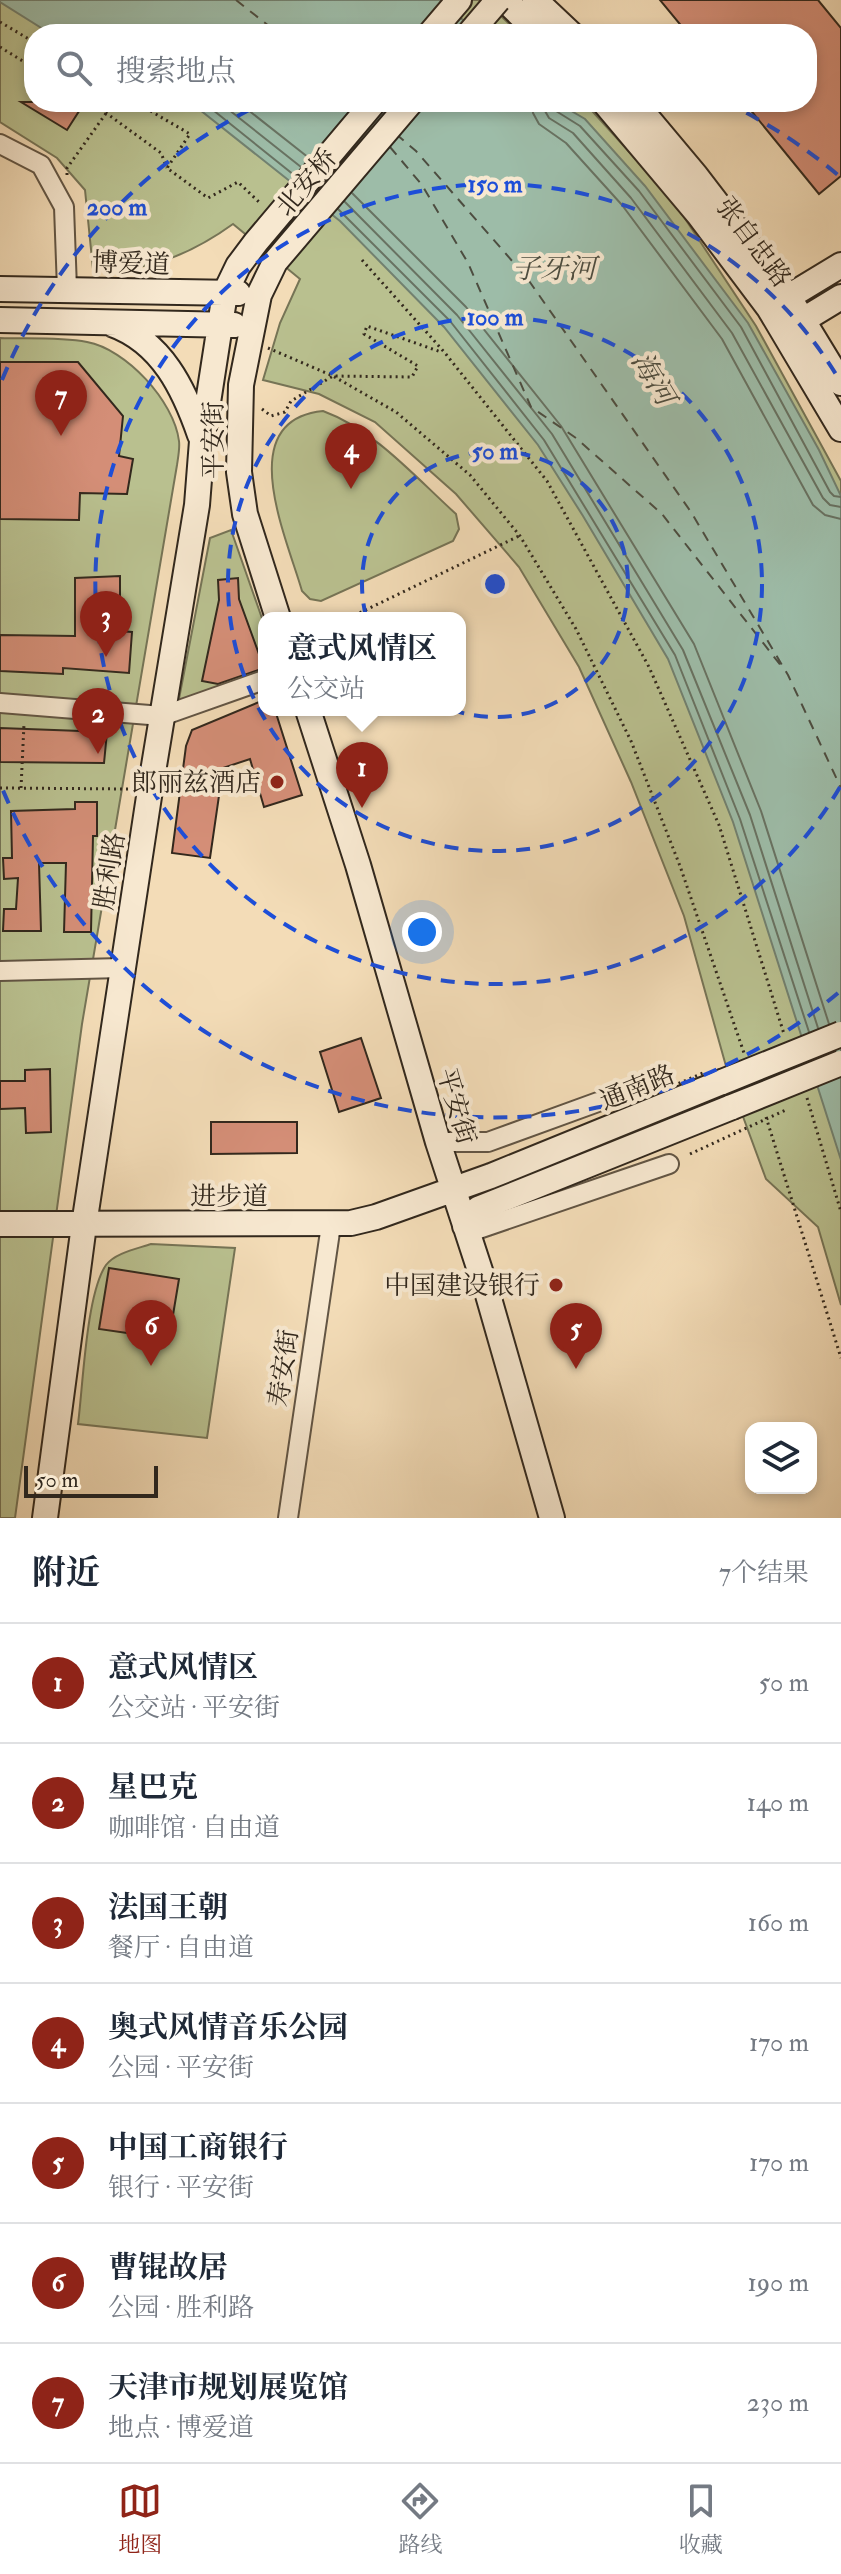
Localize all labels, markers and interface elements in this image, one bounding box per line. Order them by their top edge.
search box [24,24,817,112]
icon: search [52,46,96,90]
text: 搜索地点 [116,53,236,90]
street label: 北安桥 [269,142,344,223]
text: 150 m [468,169,523,200]
street label: 张自忠路 [709,191,797,294]
text: 200 m [87,192,148,223]
street label: 博爱道 [91,247,171,281]
water label: 子牙河 [512,252,601,287]
text: 100 m [467,302,524,333]
water label: 海河 [623,346,685,416]
pin: 7 [35,370,87,436]
street label: 平安街 [198,401,230,479]
pin: 4 [325,423,377,489]
text: 50 m [472,436,519,467]
centre of rings [481,570,509,598]
pin: 3 [80,591,132,657]
popup [258,612,466,716]
text: 意式风情区 [287,630,437,667]
text: 公交站 [287,673,365,705]
pin: 2 [72,688,124,754]
pin: 1 [336,742,388,808]
place label: 郎丽兹酒店 [131,767,261,799]
marker: 郎丽兹酒店 [268,773,286,791]
street label: 胜利路 [88,830,132,912]
your location [402,912,442,952]
street label: 通南路 [595,1058,680,1117]
street label: 平安街 [430,1064,482,1148]
street label: 进步道 [190,1181,268,1213]
place label: 中国建设银行 [384,1270,540,1302]
marker: 中国建设银行 [547,1276,565,1294]
pin: 6 [125,1300,177,1366]
pin: 5 [550,1303,602,1369]
street label: 寿安街 [263,1327,305,1409]
map controls [745,1422,817,1494]
button: layers [745,1422,817,1494]
scale bar [24,1462,158,1498]
text: 50 m [36,1466,78,1494]
text: 附近 [32,1552,100,1595]
text: 7个结果 [719,1557,809,1589]
text: 意式风情区 [108,1649,258,1686]
text: 1 [53,1667,63,1699]
text: 50 m [759,1667,809,1699]
text: 公交站 · 平安街 [108,1692,280,1724]
text: 星巴克 [108,1769,198,1806]
text: 2 [51,1787,65,1819]
text: 140 m [747,1787,809,1819]
text: 咖啡馆 · 自由道 [108,1812,280,1844]
text: 法国王朝 [108,1889,228,1926]
text: 3 [53,1907,63,1939]
text: 160 m [748,1907,809,1939]
text: 餐厅 · 自由道 [108,1932,254,1964]
text: 奥式风情音乐公园 [108,2009,348,2046]
text: 4 [51,2027,65,2059]
text: 170 m [749,2027,809,2059]
text: 公园 · 平安街 [108,2052,254,2084]
text: 中国工商银行 [108,2129,288,2166]
text: 5 [52,2147,64,2179]
text: 170 m [749,2147,809,2179]
text: 银行 · 平安街 [108,2172,254,2204]
text: 曹锟故居 [108,2249,228,2286]
text: 6 [51,2267,65,2299]
text: 190 m [748,2267,809,2299]
text: 公园 · 胜利路 [108,2292,254,2324]
text: 天津市规划展览馆 [108,2369,348,2406]
text: 7 [52,2387,64,2419]
text: 230 m [747,2387,809,2419]
text: 地点 · 博爱道 [108,2412,254,2444]
tab: 地图 [118,2479,162,2559]
tab: 路线 [398,2479,443,2559]
tab: 收藏 [679,2479,723,2559]

